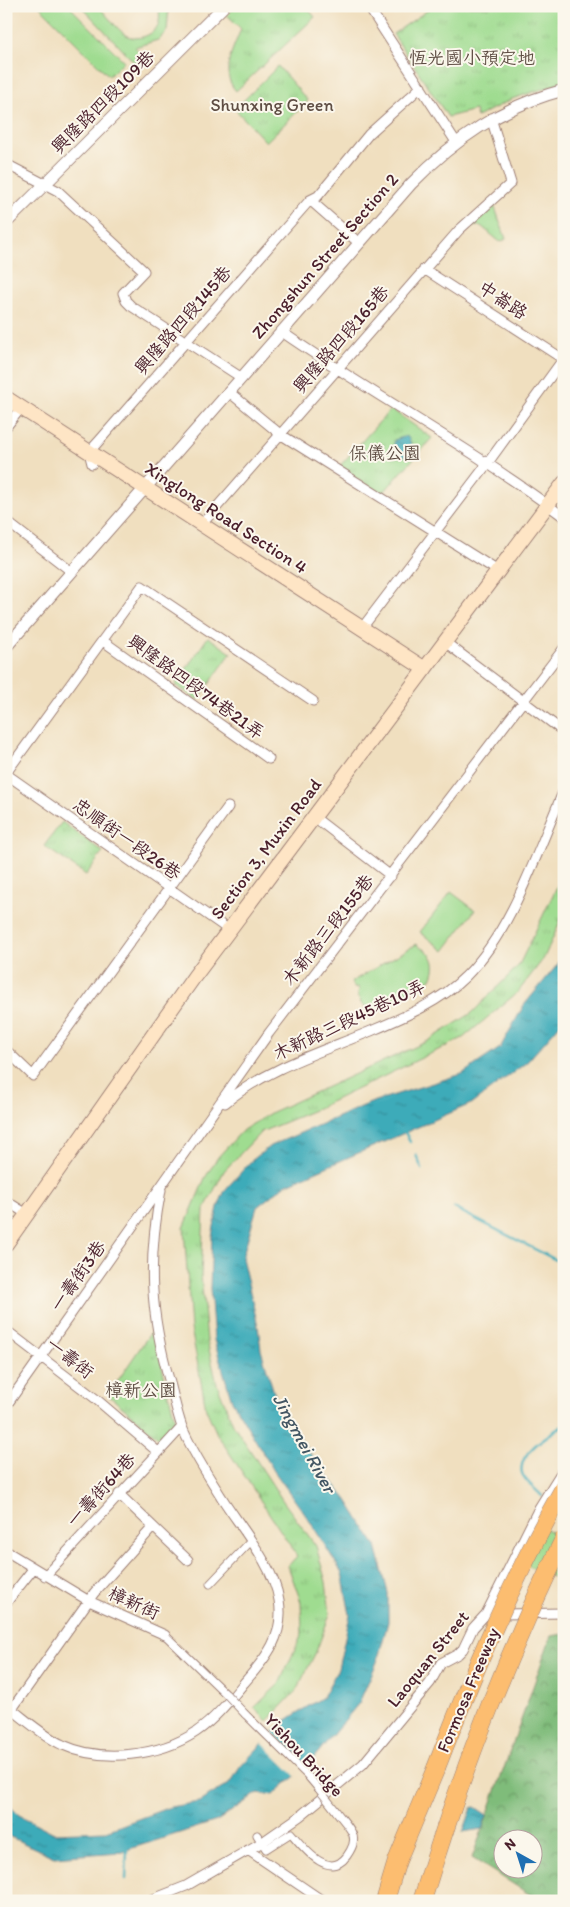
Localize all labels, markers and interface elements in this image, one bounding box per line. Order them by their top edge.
street label: 興隆路四段109巷 [47,46,159,158]
park label: 恆光國小預定地 [409,47,535,69]
park label: Shunxing Green [210,94,334,116]
street label: Zhongshun Street Section 2 [247,168,403,343]
street label: 興隆路四段145巷 [130,261,236,379]
street label: 中崙路 [474,276,532,324]
street label: 興隆路四段165巷 [288,281,394,397]
park label: 保儀公園 [349,442,421,464]
street label: Xinglong Road Section 4 [141,457,311,579]
street label: 興隆路四段74巷21弄 [123,630,269,744]
street label: Section 3, Muxin Road [206,774,326,924]
street label: 忠順街一段26巷 [69,794,185,884]
street label: 木新路三段155巷 [278,870,378,990]
street label: 木新路三段45巷10弄 [269,975,429,1065]
street label: 一壽街3巷 [46,1236,110,1316]
street label: 一壽街 [42,1333,98,1383]
park label: 樟新公園 [105,1379,177,1401]
water label: Jingmei River [268,1390,342,1499]
street label: 一壽街64巷 [62,1448,140,1532]
street label: 樟新街 [105,1582,163,1624]
street label: Laoquan Street [382,1606,474,1712]
street label: Formosa Freeway [432,1624,504,1756]
street label: Yishou Bridge [260,1709,348,1801]
north arrow [492,1830,542,1880]
text: N [501,1835,519,1854]

